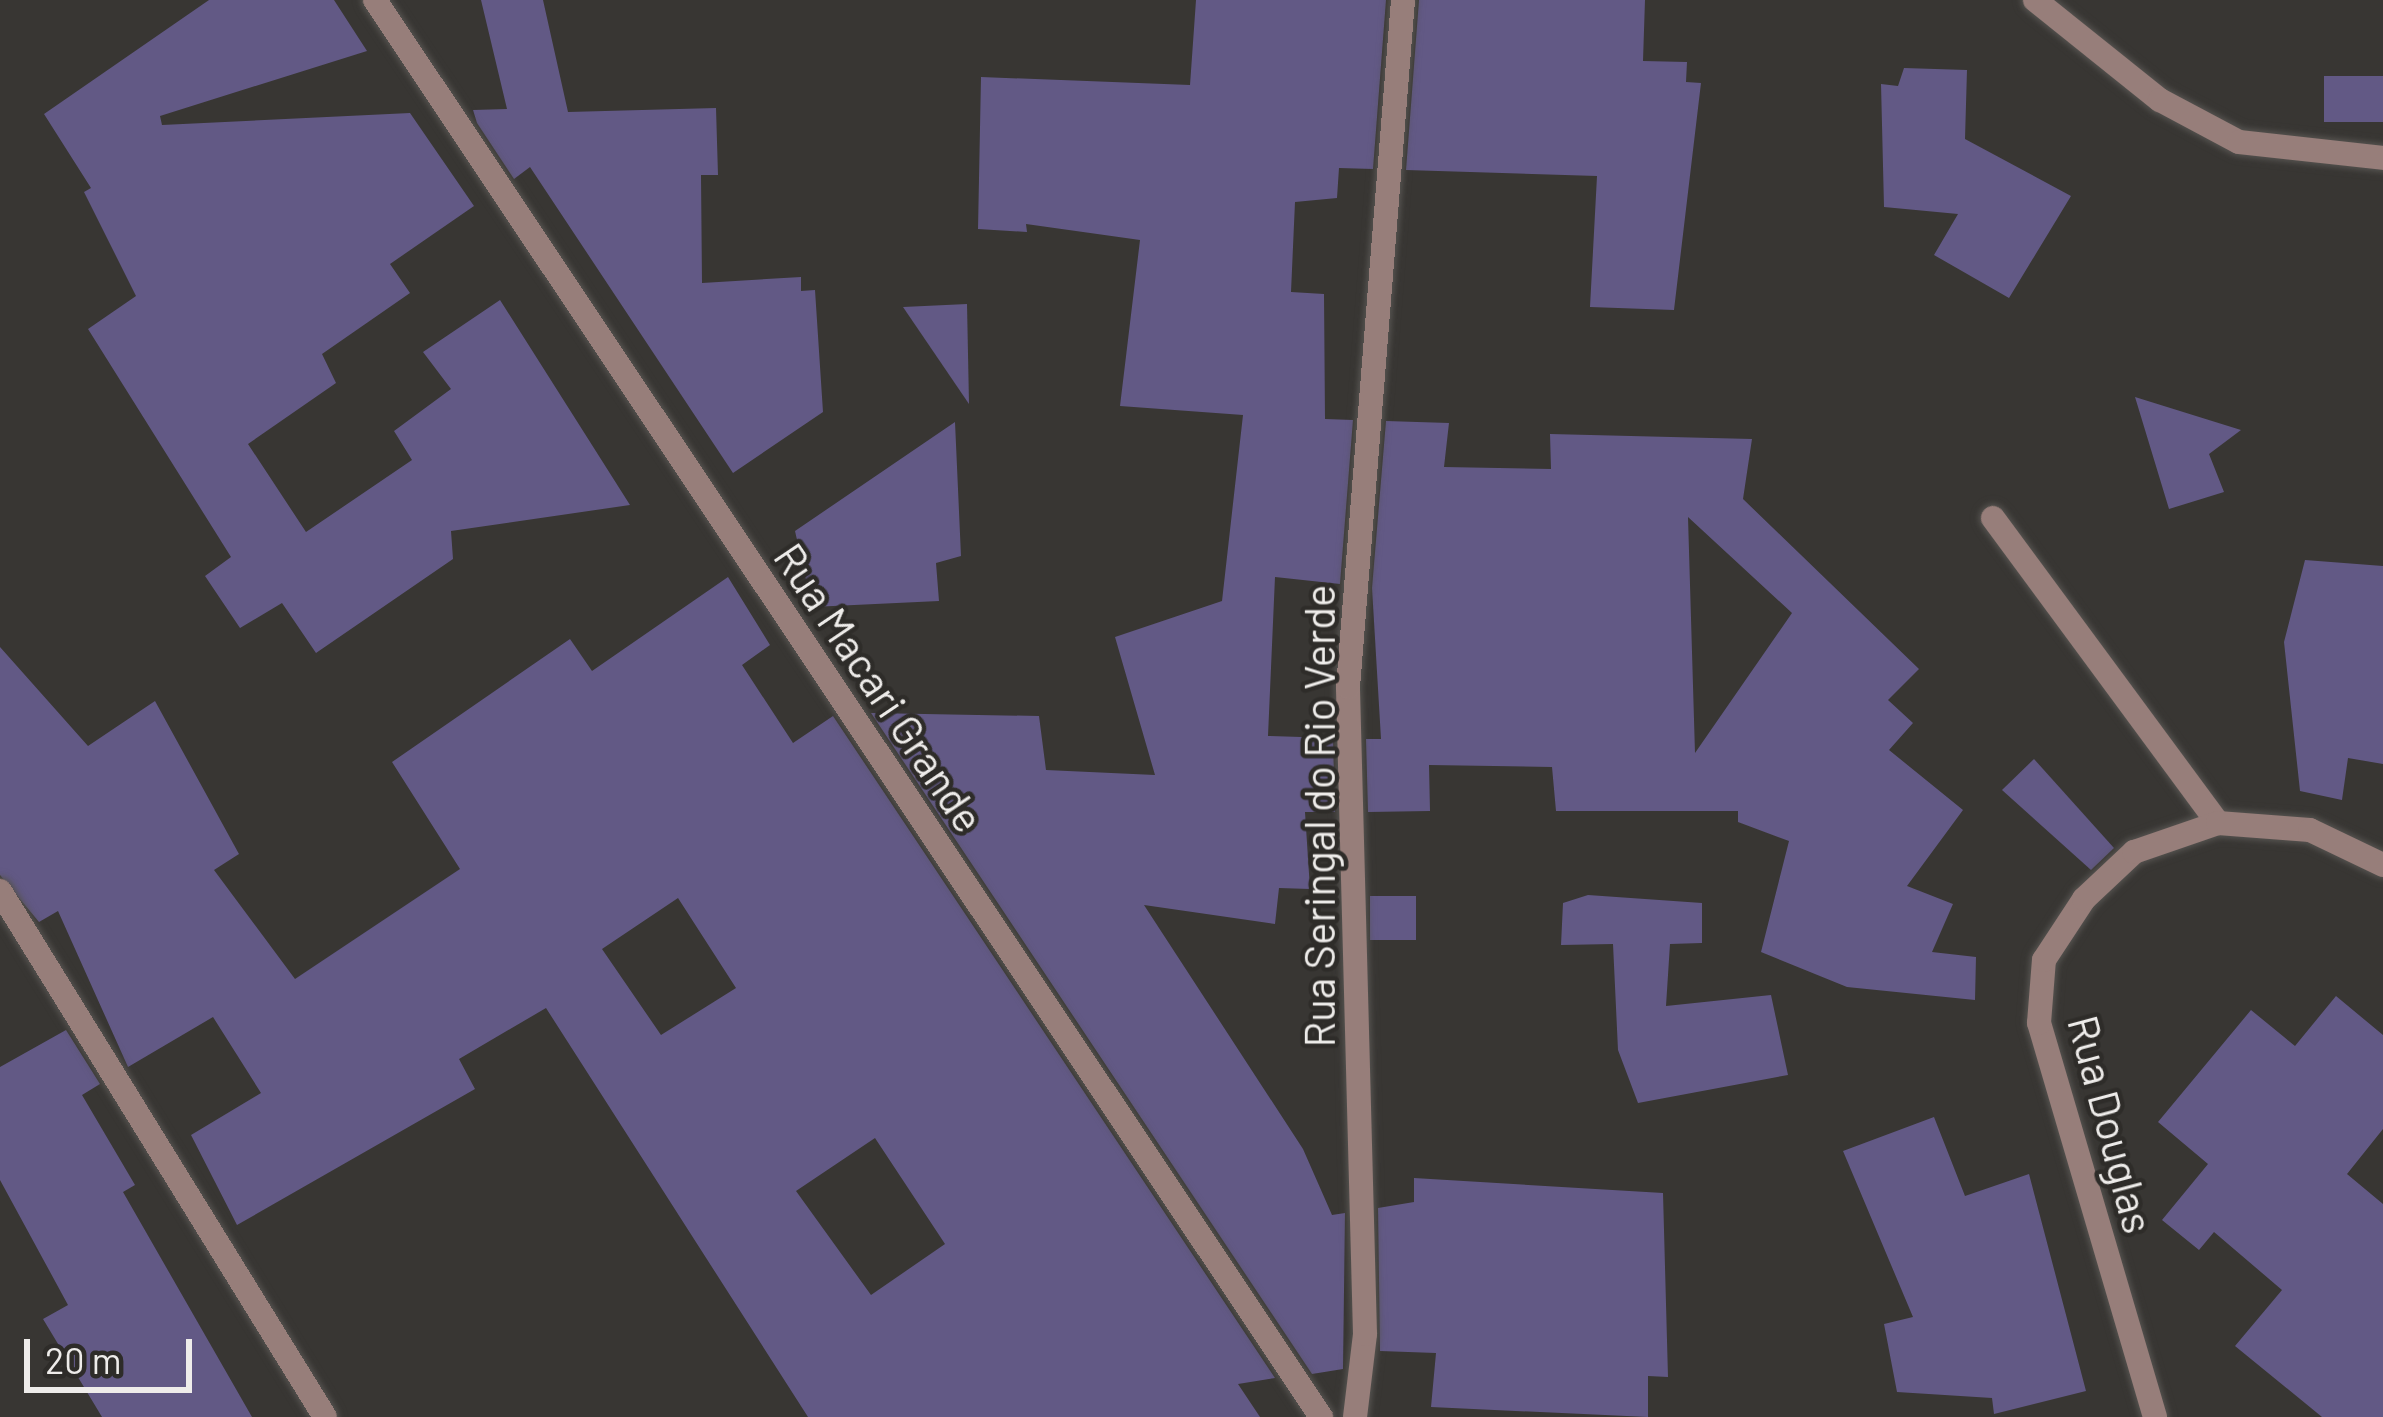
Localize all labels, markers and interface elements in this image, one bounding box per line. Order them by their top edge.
street label: Rua Macari Grande [765,533,995,841]
street label: Rua Seringal do Rio Verde [1293,584,1343,1048]
street label: Rua Douglas [2059,1010,2165,1238]
scale bar [30,1315,198,1389]
text: 20 m [45,1338,122,1381]

